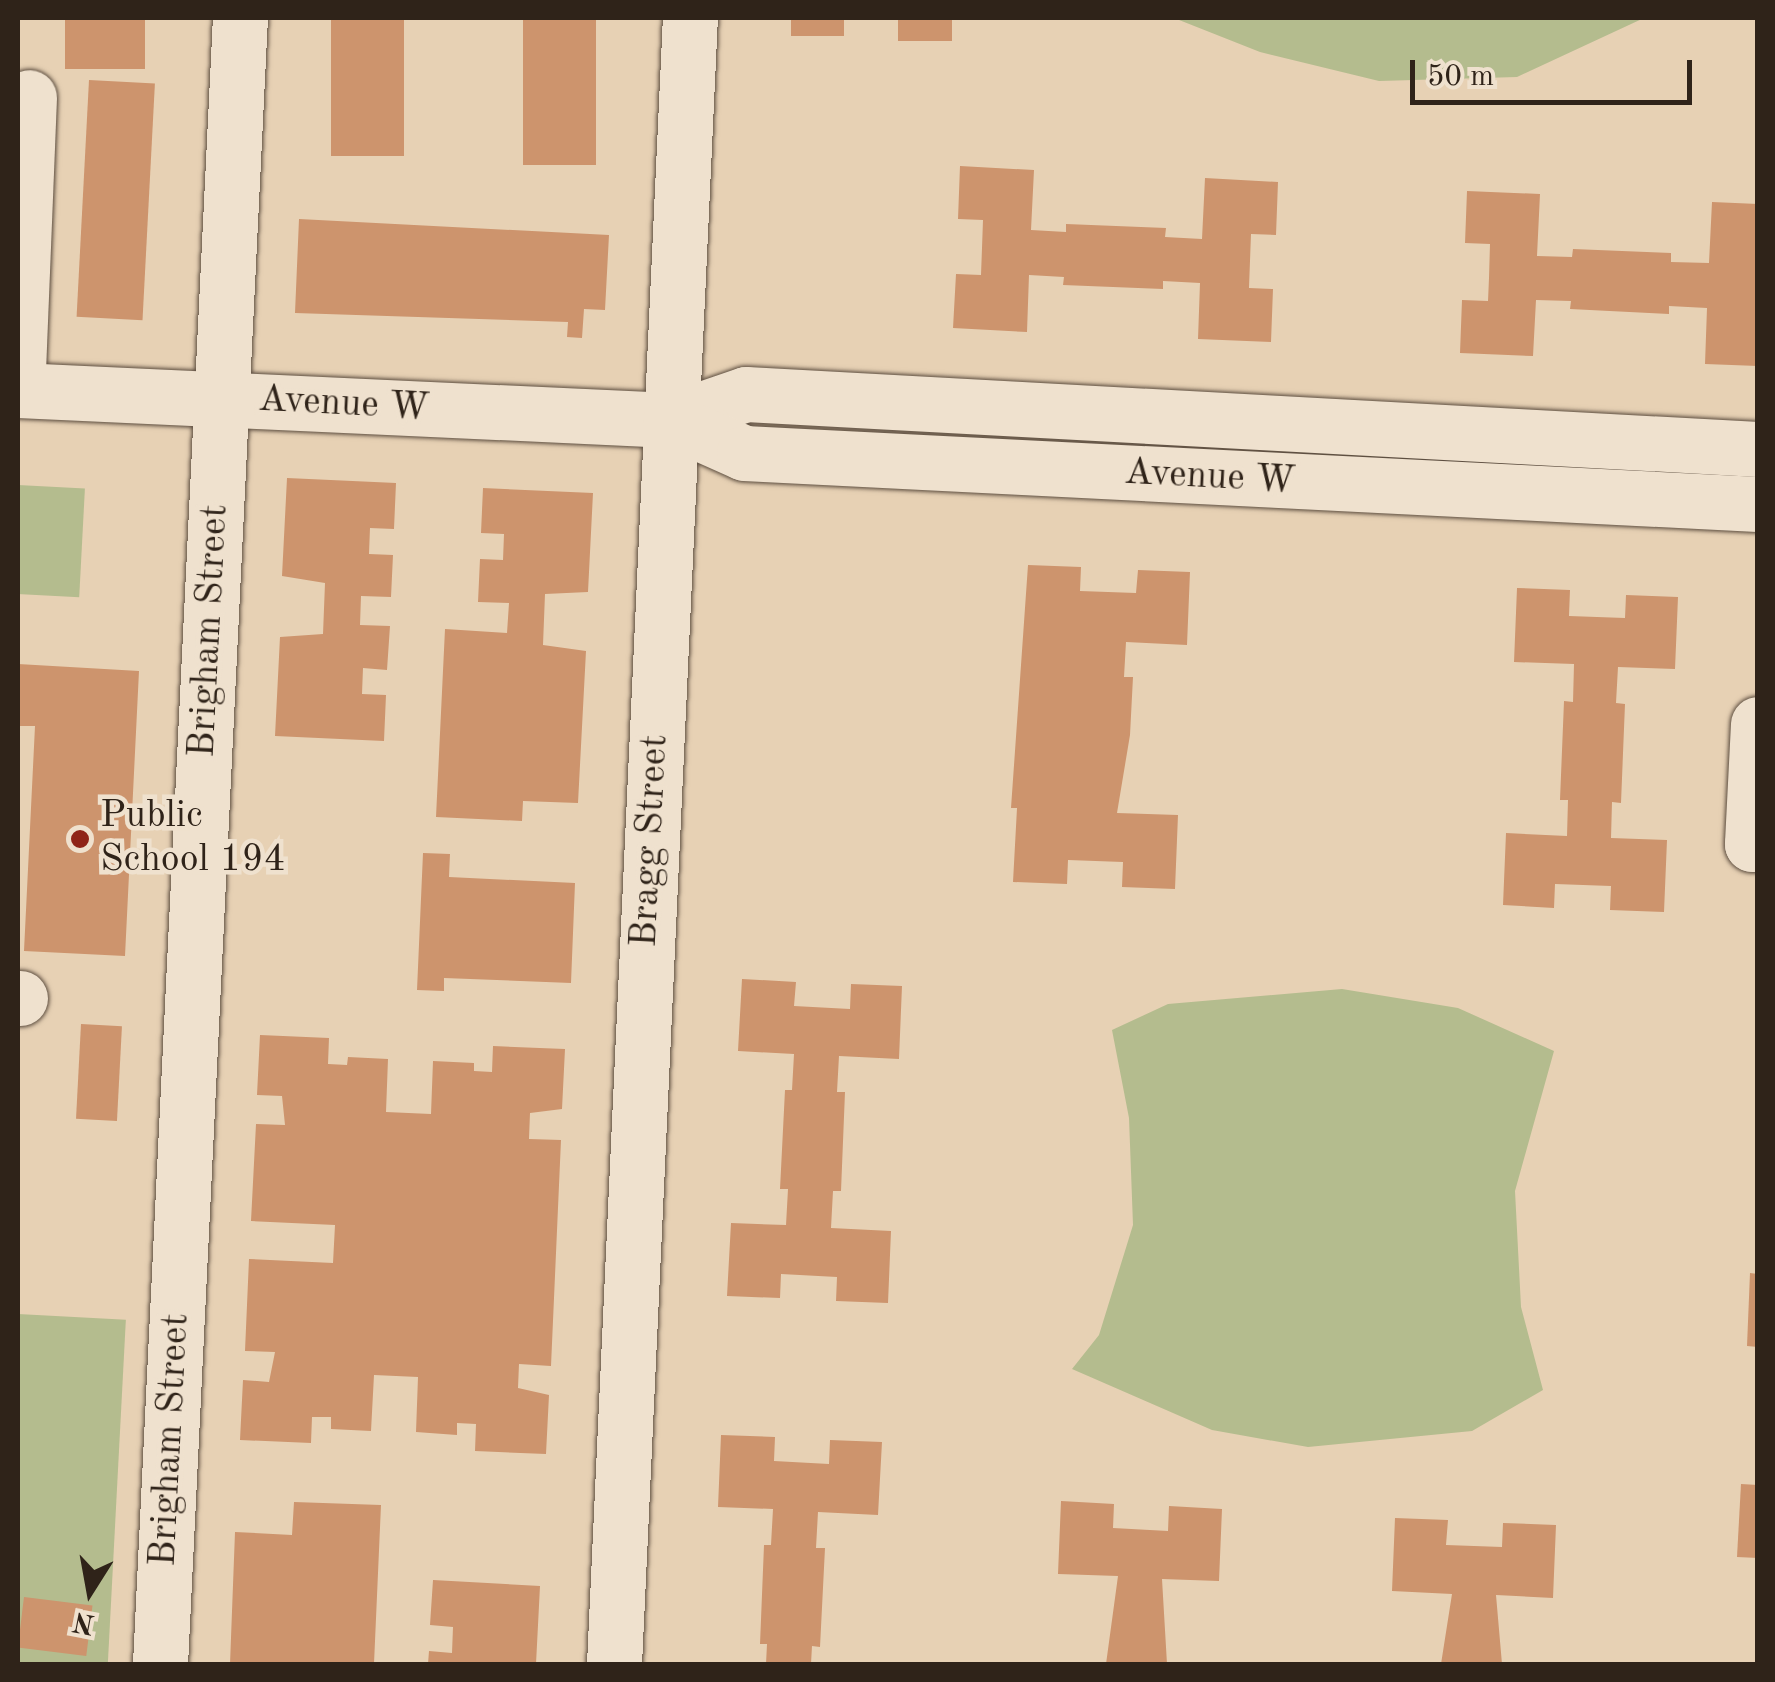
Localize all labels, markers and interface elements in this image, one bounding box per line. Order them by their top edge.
scale bar [1415,40,1698,102]
text: 50 m [1427,62,1494,92]
street label: Avenue W [257,378,431,432]
street label: Avenue W [1123,451,1297,505]
street label: Brigham Street [181,503,239,759]
street label: Bragg Street [623,733,679,949]
place label: Public School 194 [100,794,286,884]
marker: Public School 194 [69,828,91,850]
street label: Brigham Street [142,1312,200,1568]
north arrow [40,1542,140,1642]
text: N [71,1606,97,1637]

